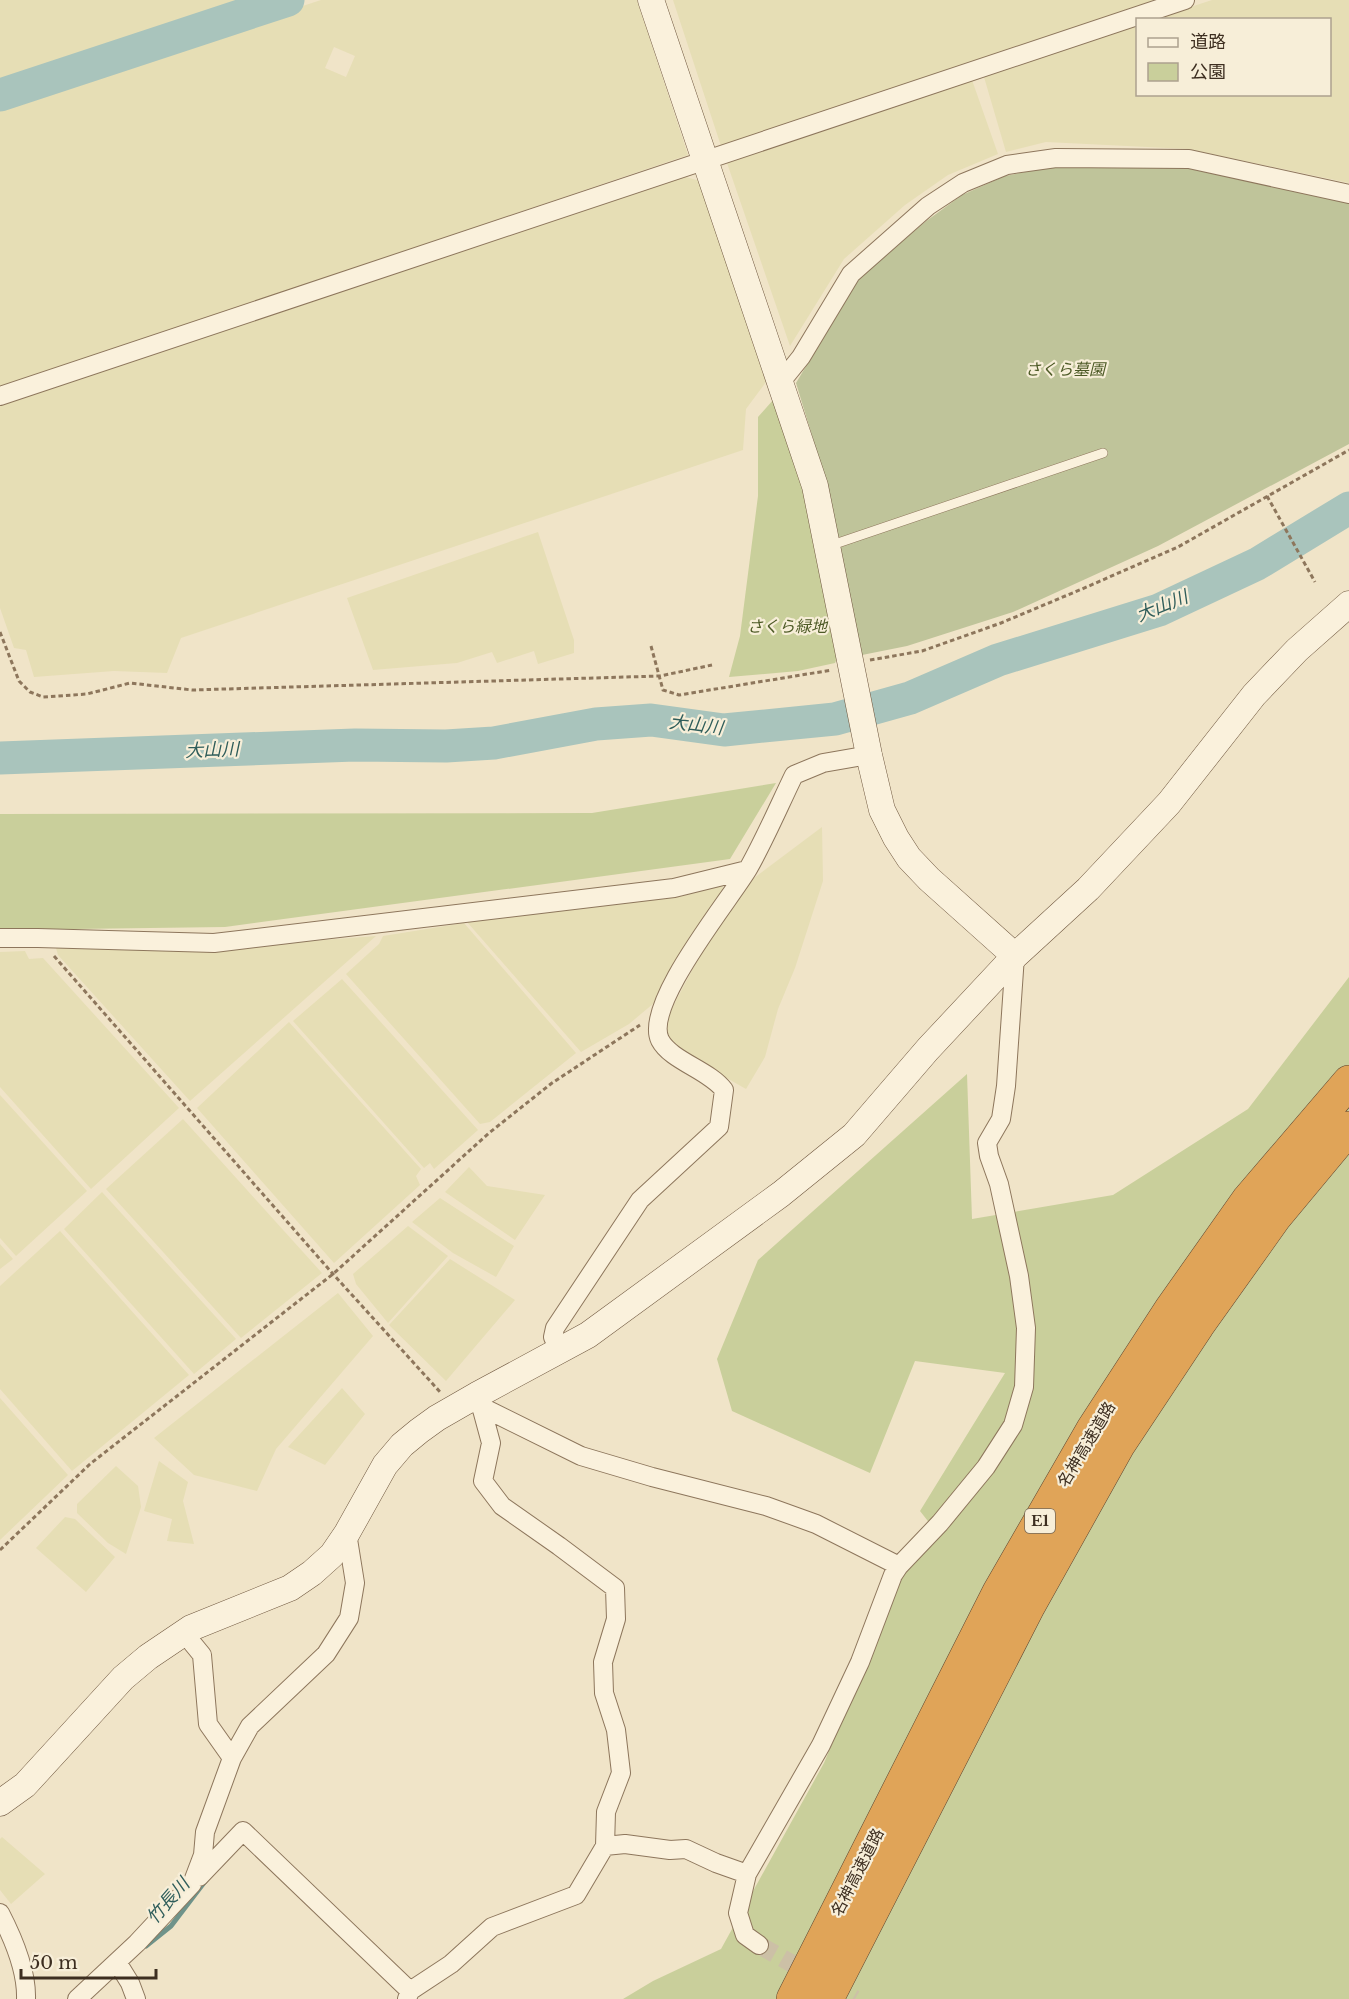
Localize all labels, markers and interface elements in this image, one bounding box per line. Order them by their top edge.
legend [1136,18,1331,96]
text: 道路 [1190,31,1226,53]
text: 公園 [1190,61,1226,83]
park label: さくら墓園 [1025,359,1107,379]
water label: 大山川 [1133,585,1193,626]
park label: さくら緑地 [747,616,829,636]
water label: 大山川 [668,711,726,739]
water label: 大山川 [185,738,241,762]
street label: 名神高速道路 [1053,1398,1119,1490]
road number: E1 [1025,1509,1055,1533]
street label: 名神高速道路 [826,1825,888,1919]
water label: 竹長川 [142,1872,195,1929]
scale bar [21,1942,156,1980]
text: 50 m [30,1952,78,1974]

